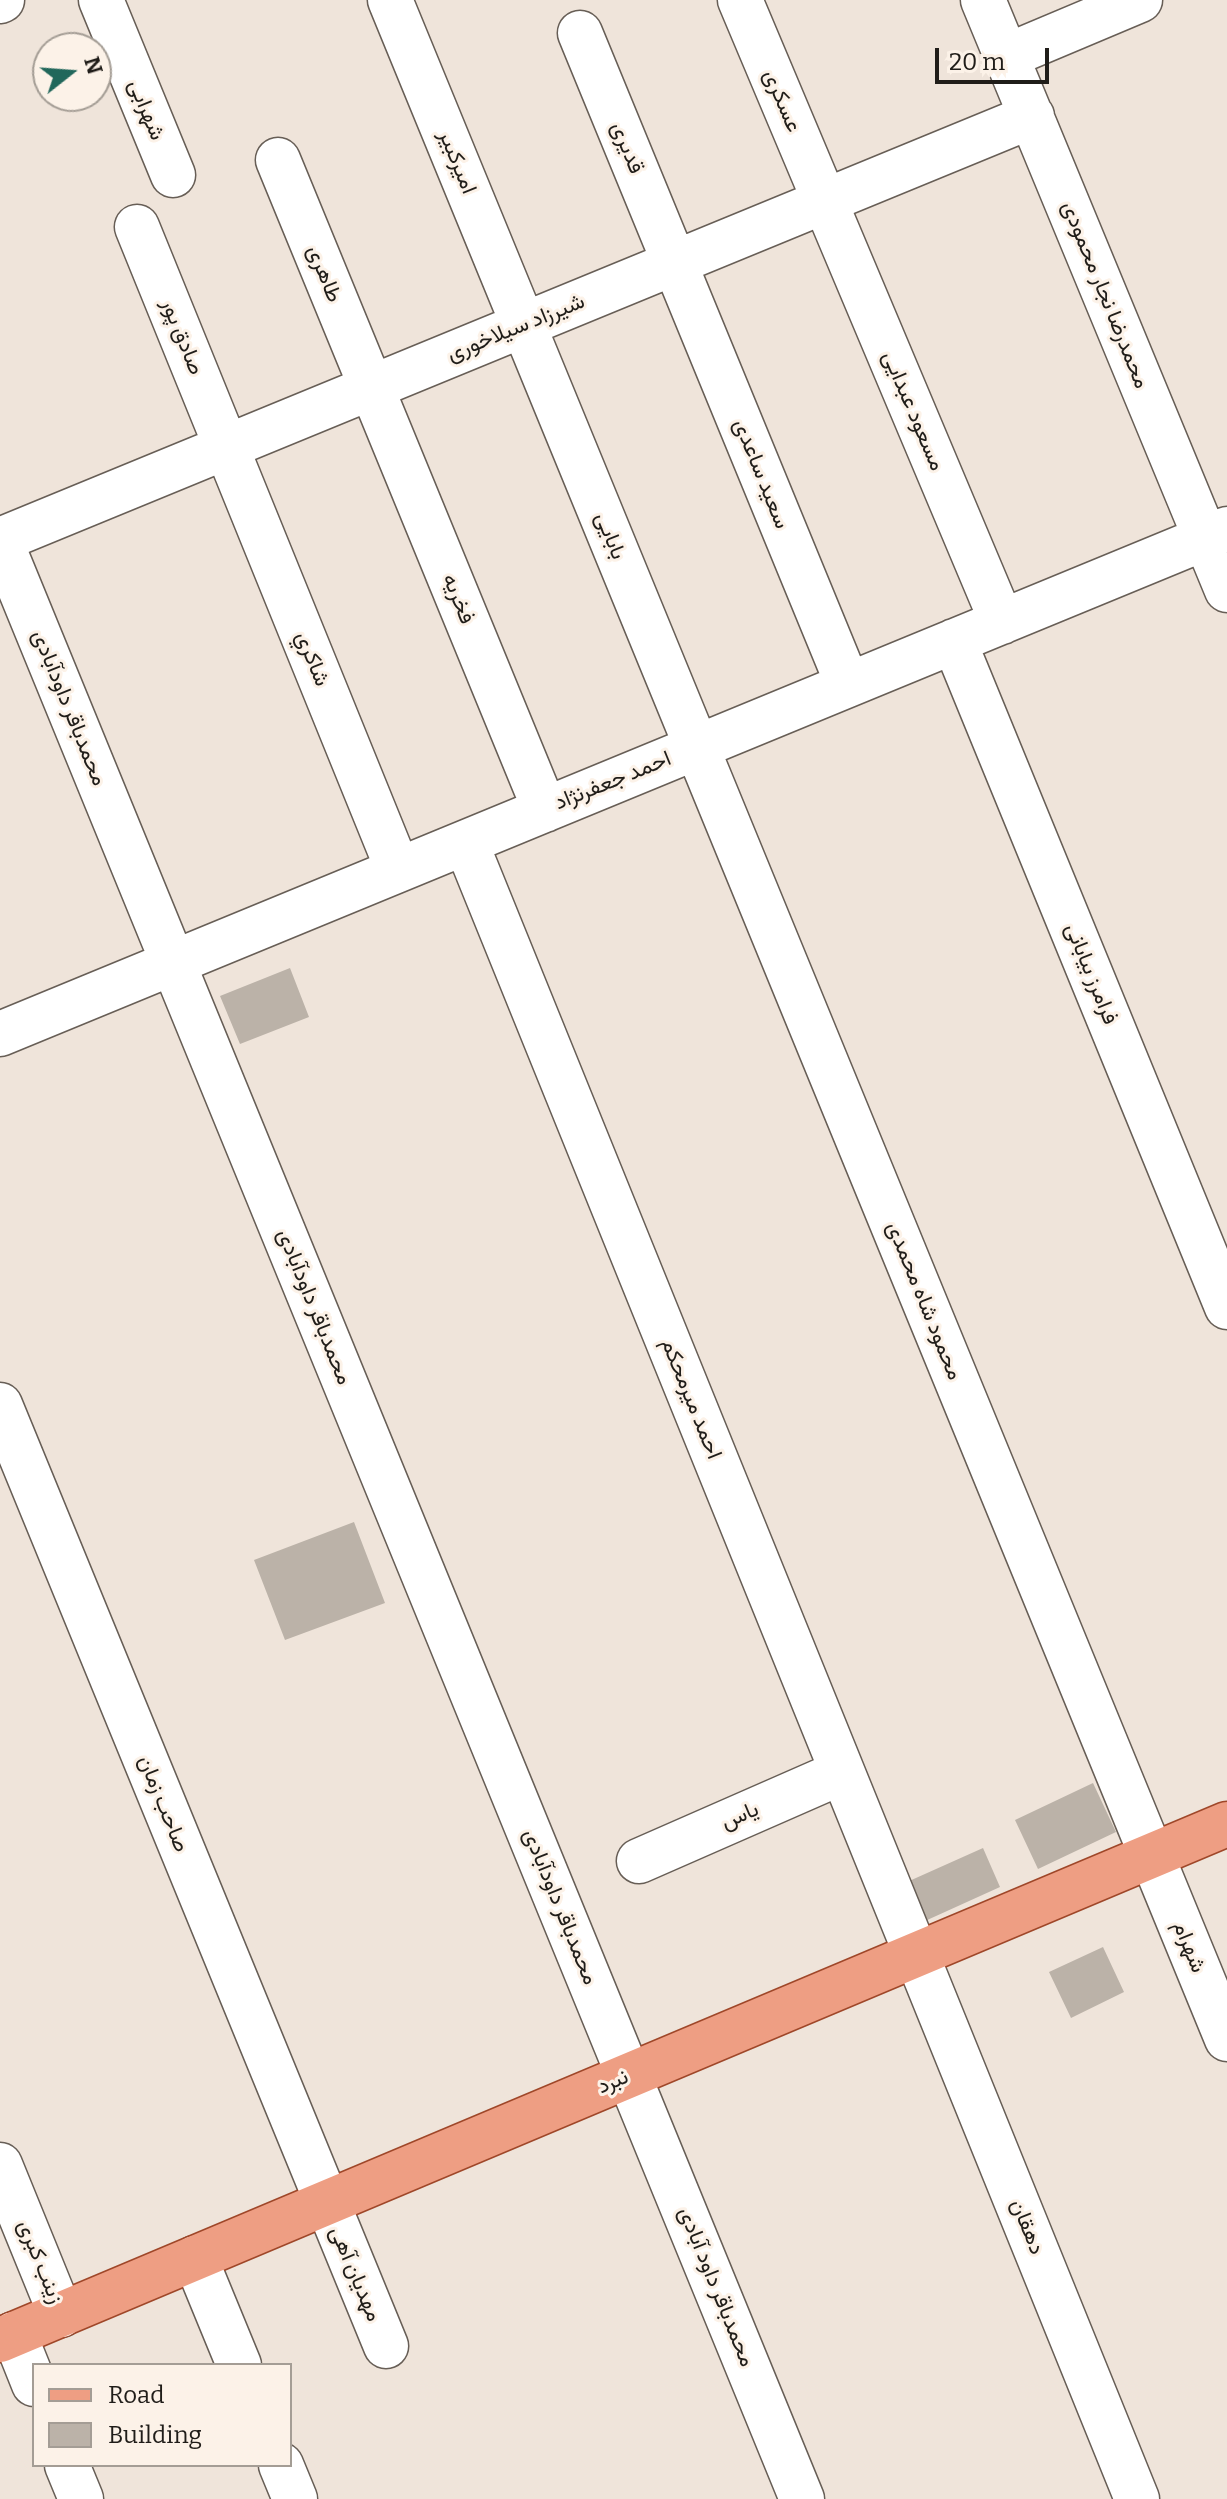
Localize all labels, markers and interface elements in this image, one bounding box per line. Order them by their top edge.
north arrow [32,32,112,112]
scale bar [939,32,1053,82]
text: 20 m [949,48,1005,76]
text: N [78,53,109,77]
street label: عسکری [757,66,807,136]
street label: شهرابی [122,76,170,144]
street label: قدیری [605,118,649,178]
street label: امیرکبیر [432,126,482,198]
street label: محمدرضا نجار محمودی [1055,198,1155,392]
street label: طاهری [301,242,347,306]
street label: شیرزاد سیلاخوری [443,288,589,368]
street label: صادق پور [155,295,209,379]
street label: مسعود عبدایی [876,347,950,475]
street label: سعید ساعدی [727,415,795,533]
street label: بابایی [589,509,631,563]
street label: فخریه [436,570,480,628]
street label: محمدباقر داودآبادی [26,626,112,790]
street label: شاكري [289,628,335,690]
street label: احمد جعفرنژاد [551,746,675,816]
street label: فرامرز بیابانی [1059,919,1123,1029]
street label: محمود شاه محمدی [880,1218,968,1384]
street label: محمدباقر داودآبادی [271,1225,357,1389]
street label: احمد میرمحکم [655,1335,727,1463]
street label: صاحب زمان [132,1752,194,1856]
street label: یاس [717,1796,763,1836]
street label: محمدباقر داودآبادی [517,1825,603,1989]
street label: شهرام [1167,1917,1211,1977]
street label: نبرد [593,2064,633,2100]
street label: دهقان [1004,2195,1050,2259]
street label: محمدباقر داود آبادی [672,2203,760,2371]
street label: زینب کبری [11,2216,69,2308]
street label: مهدیان آهی [323,2222,387,2326]
legend [32,2363,292,2467]
text: Road [108,2381,164,2409]
text: Building [108,2421,202,2449]

